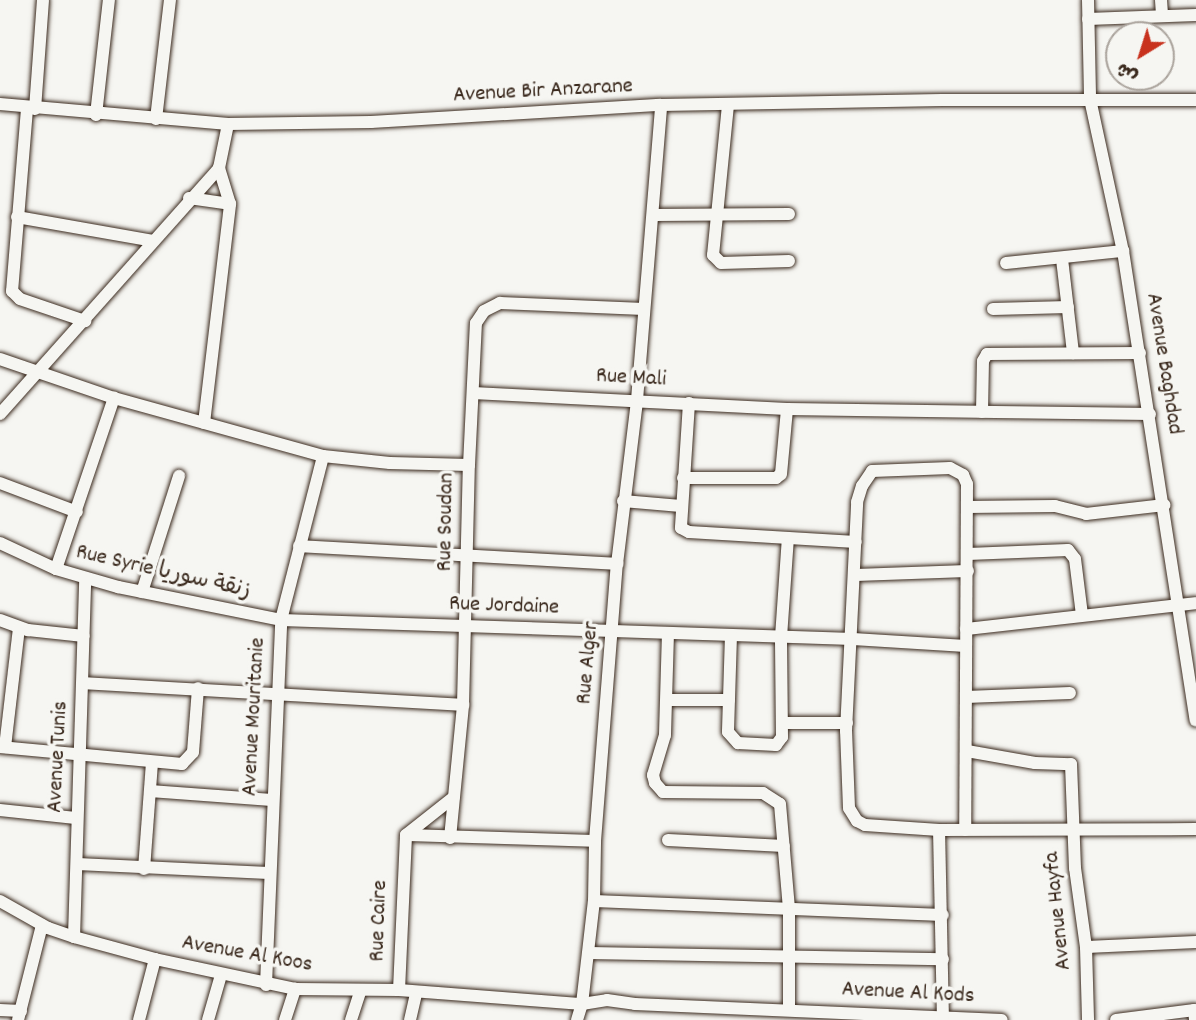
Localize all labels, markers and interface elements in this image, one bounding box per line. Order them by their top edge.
north arrow [1105,21,1175,91]
text: ش [1111,54,1145,88]
street label: Avenue Bir Anzarane [452,74,634,110]
street label: Avenue Baghdad [1138,291,1188,437]
street label: Rue Mali [595,363,667,395]
street label: Rue Soudan [432,472,462,572]
street label: Rue Syrie زنقة سوريا [73,539,253,607]
street label: Rue Jordaine [448,591,560,623]
street label: Rue Alger [572,620,606,706]
street label: Avenue Mouritanie [237,637,273,797]
street label: Avenue Tunis [42,700,76,814]
street label: Avenue Hayfa [1039,850,1079,972]
street label: Rue Caire [365,880,395,962]
street label: Avenue Al Koos [179,930,315,980]
street label: Avenue Al Kods [841,977,975,1011]

